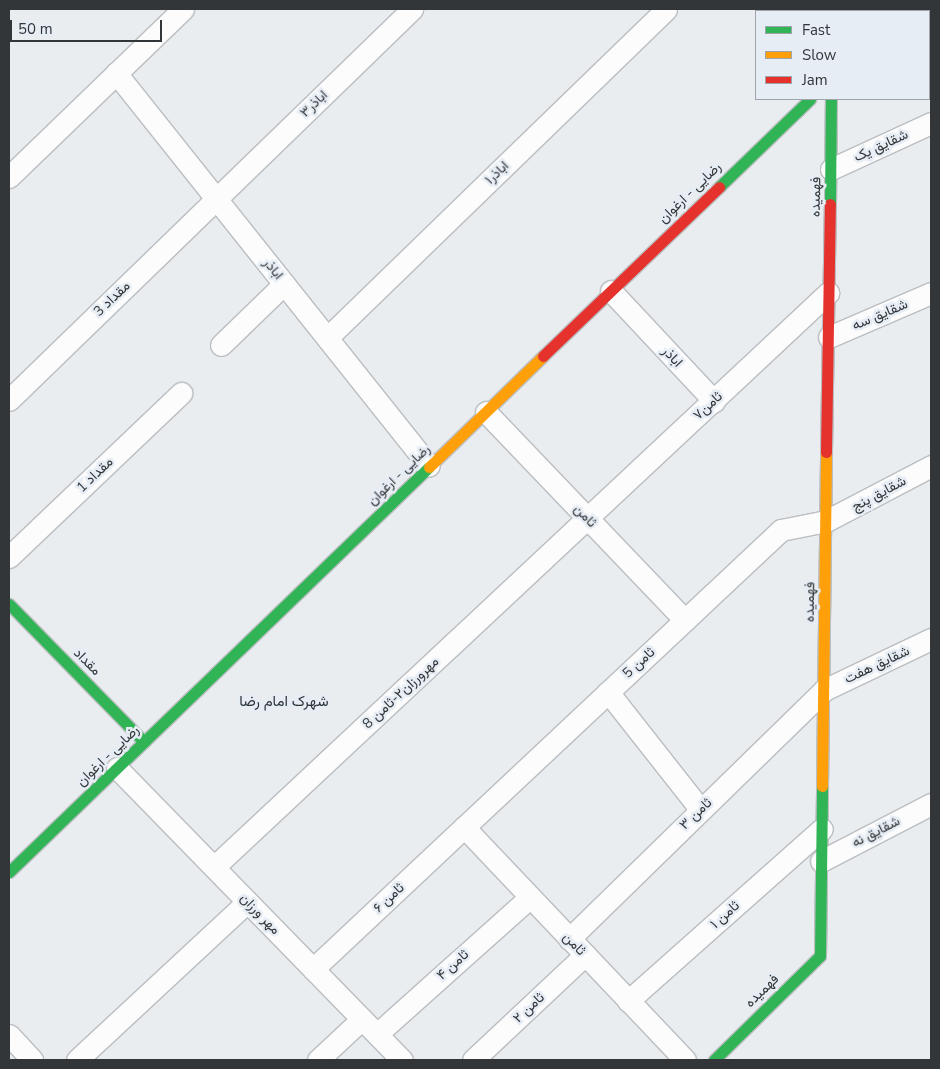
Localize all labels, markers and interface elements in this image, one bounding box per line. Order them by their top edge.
scale bar [12,10,165,42]
legend [755,10,930,100]
text: 50 m [18,19,53,39]
text: Fast [802,20,830,40]
text: Slow [802,45,836,65]
text: Jam [802,70,828,90]
street label: اباذر۳ [297,87,331,121]
street label: شقایق یک [851,126,911,166]
street label: اباذر۱ [482,158,512,188]
street label: رضایی - ارغوان [655,159,725,227]
street label: فهمیده [807,177,825,217]
street label: اباذر [259,255,287,283]
street label: مقداد 3 [90,278,134,320]
street label: شقایق سه [850,296,910,334]
street label: اباذر [658,343,686,371]
street label: ثامن۷ [690,388,726,424]
street label: رضایی - ارغوان [364,441,434,509]
street label: مقداد 1 [73,454,117,496]
street label: شقایق پنج [849,473,909,515]
street label: ثامن [570,501,600,531]
street label: فهمیده [801,582,819,622]
street label: شقایق هفت [842,643,912,687]
street label: ثامن 5 [619,644,659,682]
street label: مقداد [70,645,104,679]
street label: مهرورزان۲-ثامن 8 [359,653,443,733]
district label: شهرک امام رضا [239,693,329,711]
street label: رضایی - ارغوان [73,722,143,790]
street label: ثامن ۳ [676,795,716,833]
street label: شقایق نه [849,813,903,851]
street label: ثامن ۶ [370,879,408,917]
street label: مهر ورزان [236,890,284,938]
street label: ثامن ۱ [707,898,743,932]
street label: ثامن [559,929,589,959]
street label: ثامن ۴ [433,946,473,984]
street label: فهمیده [742,971,782,1011]
street label: ثامن ۲ [510,989,548,1027]

